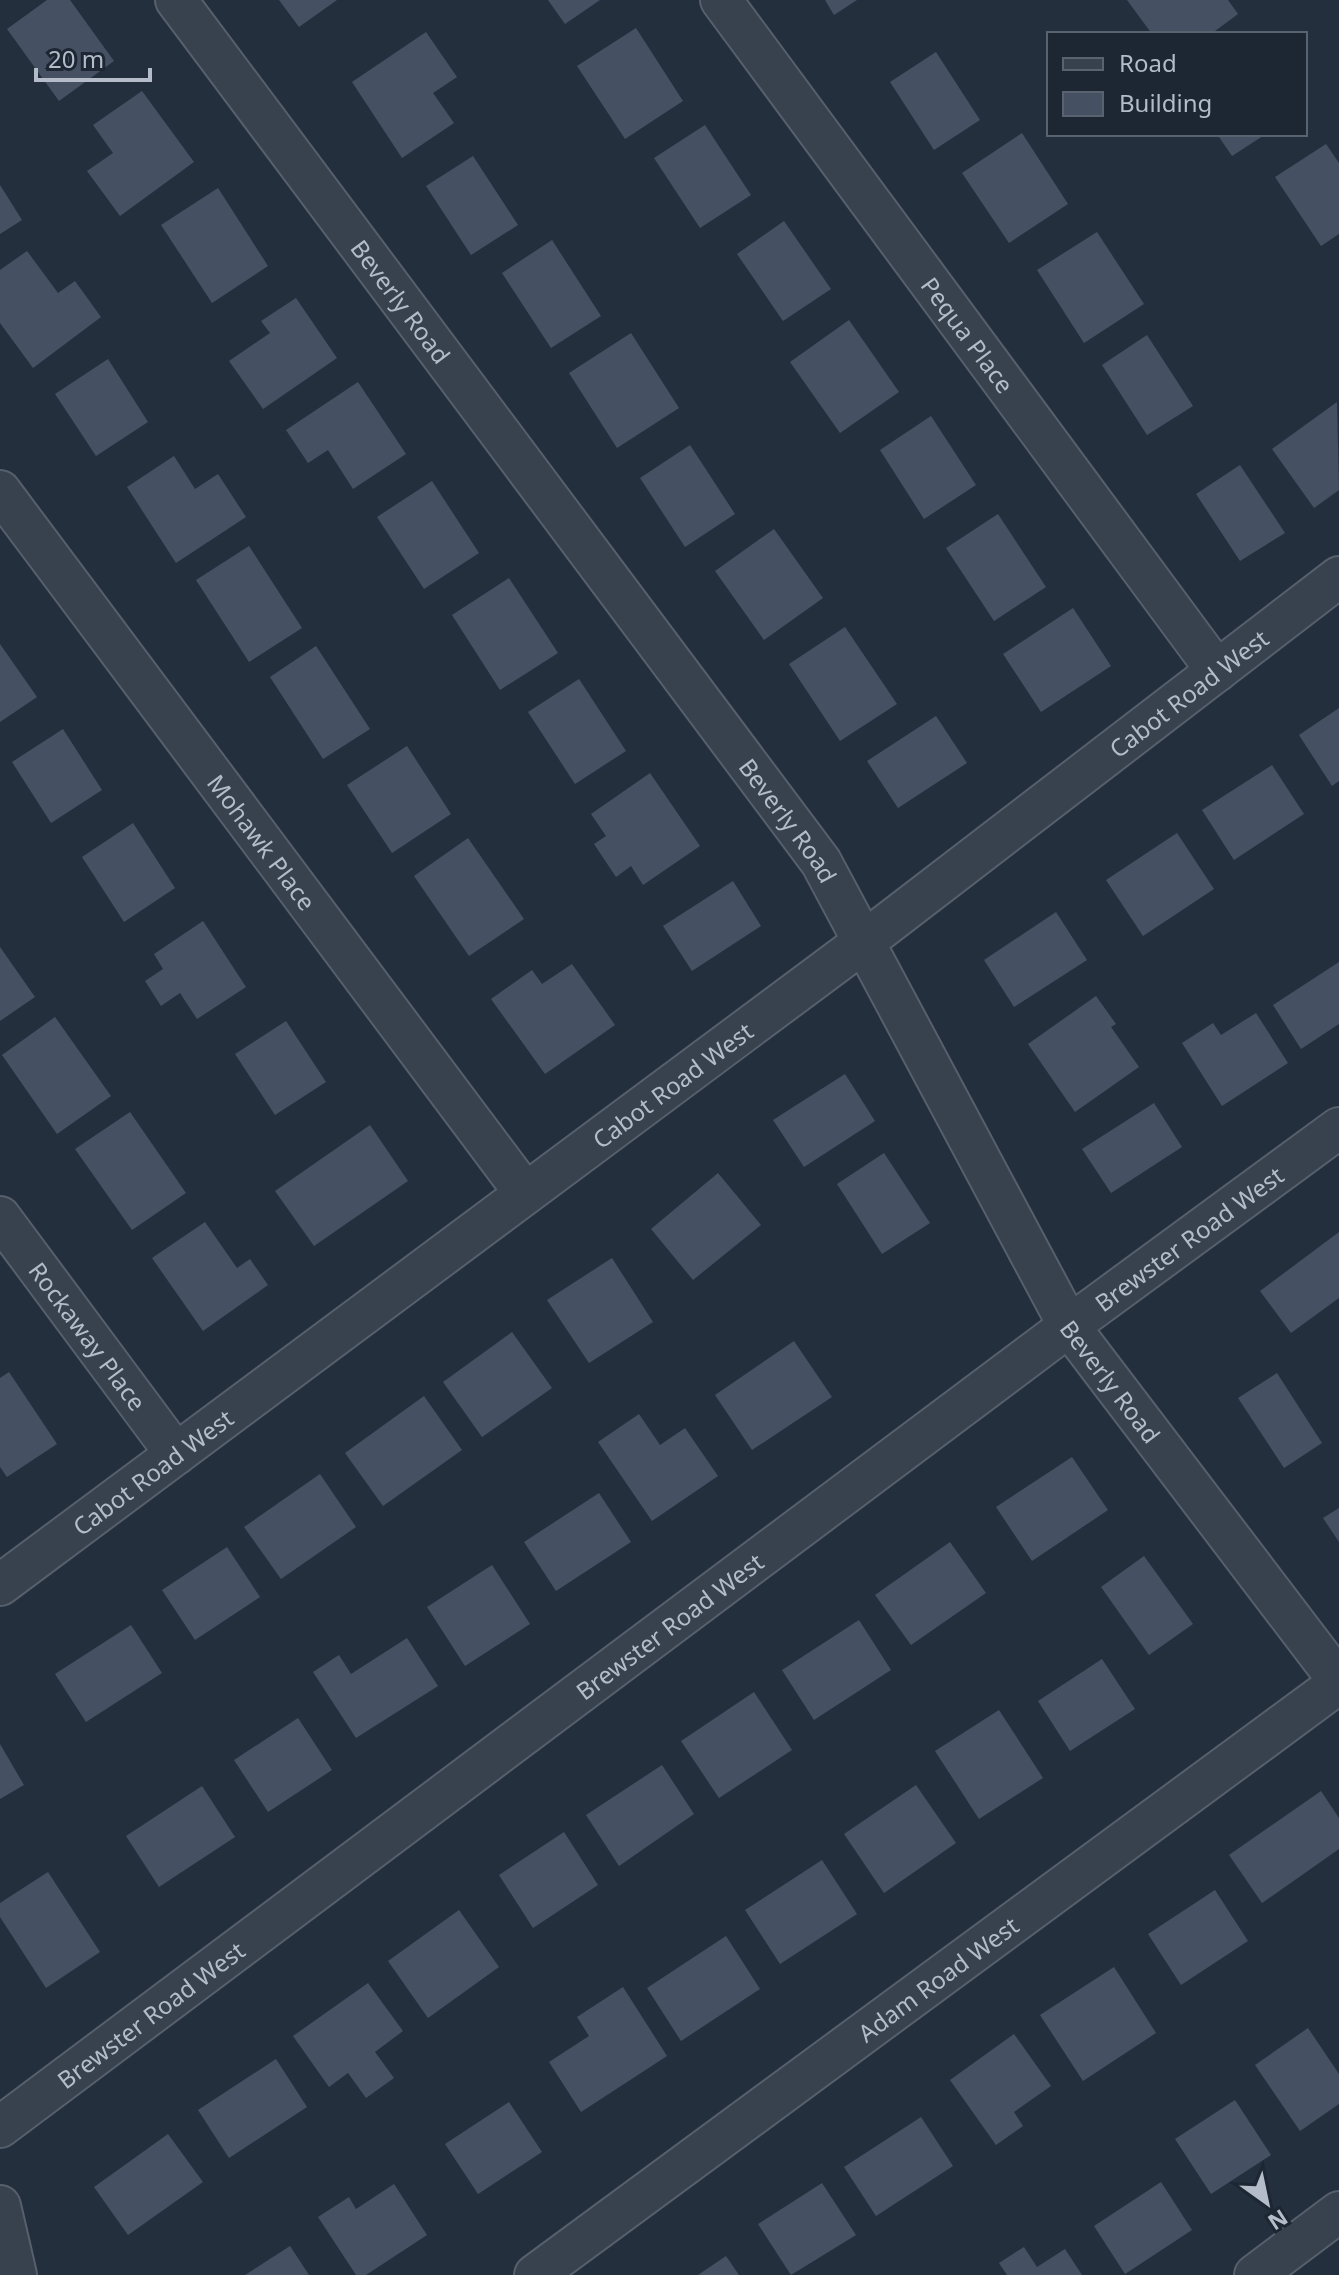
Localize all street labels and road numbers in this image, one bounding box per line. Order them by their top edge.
street label: Beverly Road [344,232,458,370]
street label: Pequa Place [914,270,1022,399]
street label: Cabot Road West [1102,621,1275,764]
street label: Beverly Road [732,751,845,888]
street label: Mohawk Place [201,767,324,916]
street label: Cabot Road West [585,1014,759,1155]
street label: Brewster Road West [1087,1158,1290,1319]
street label: Rockaway Place [22,1255,154,1417]
street label: Beverly Road [1053,1313,1168,1450]
street label: Cabot Road West [65,1401,240,1542]
street label: Brewster Road West [569,1544,770,1707]
street label: Adam Road West [851,1908,1025,2049]
street label: Brewster Road West [50,1933,251,2095]

